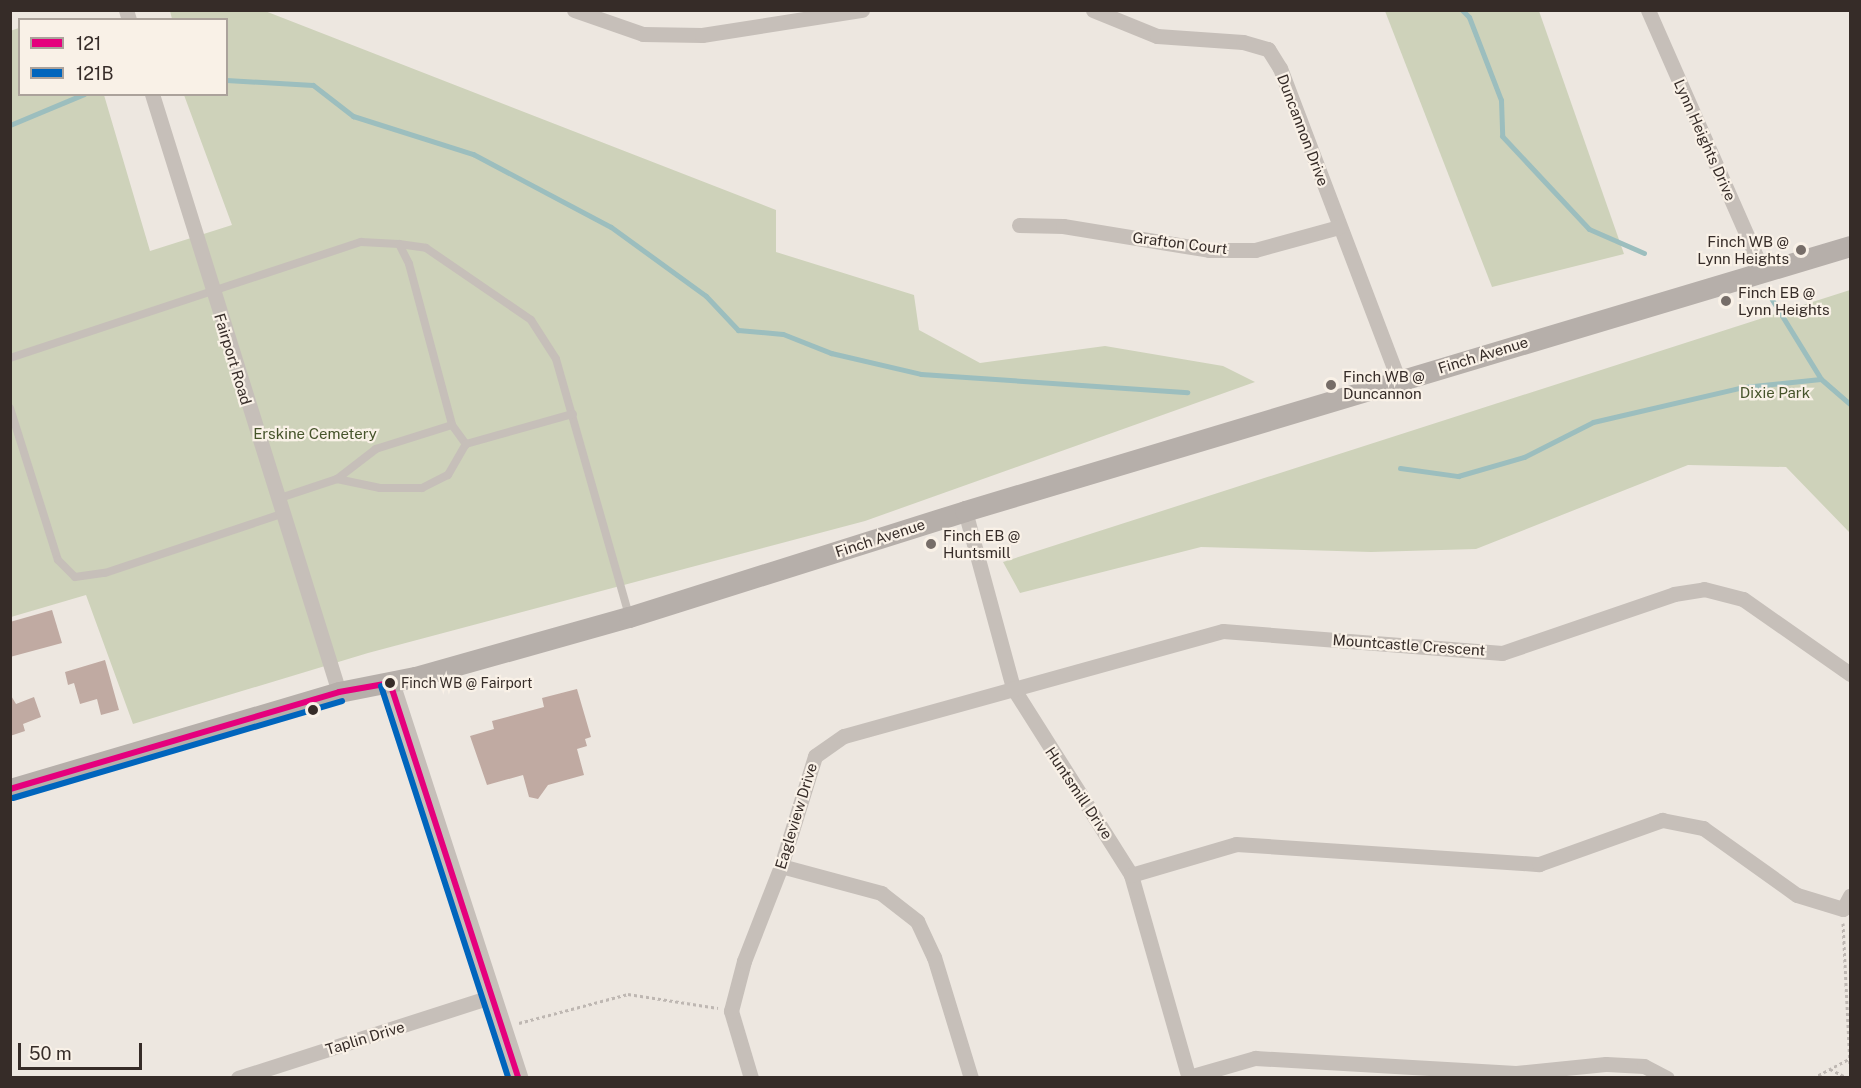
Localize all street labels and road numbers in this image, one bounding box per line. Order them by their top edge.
street label: Duncannon Drive [1273,72,1333,188]
street label: Lynn Heights Drive [1670,76,1740,204]
street label: Grafton Court [1131,228,1229,258]
street label: Fairport Road [211,311,255,407]
street label: Finch Avenue [1436,333,1530,377]
street label: Finch Avenue [833,515,927,561]
street label: Mountcastle Crescent [1332,631,1486,659]
street label: Huntsmill Drive [1042,744,1116,842]
street label: Eagleview Drive [771,761,821,871]
street label: Taplin Drive [323,1017,407,1059]

